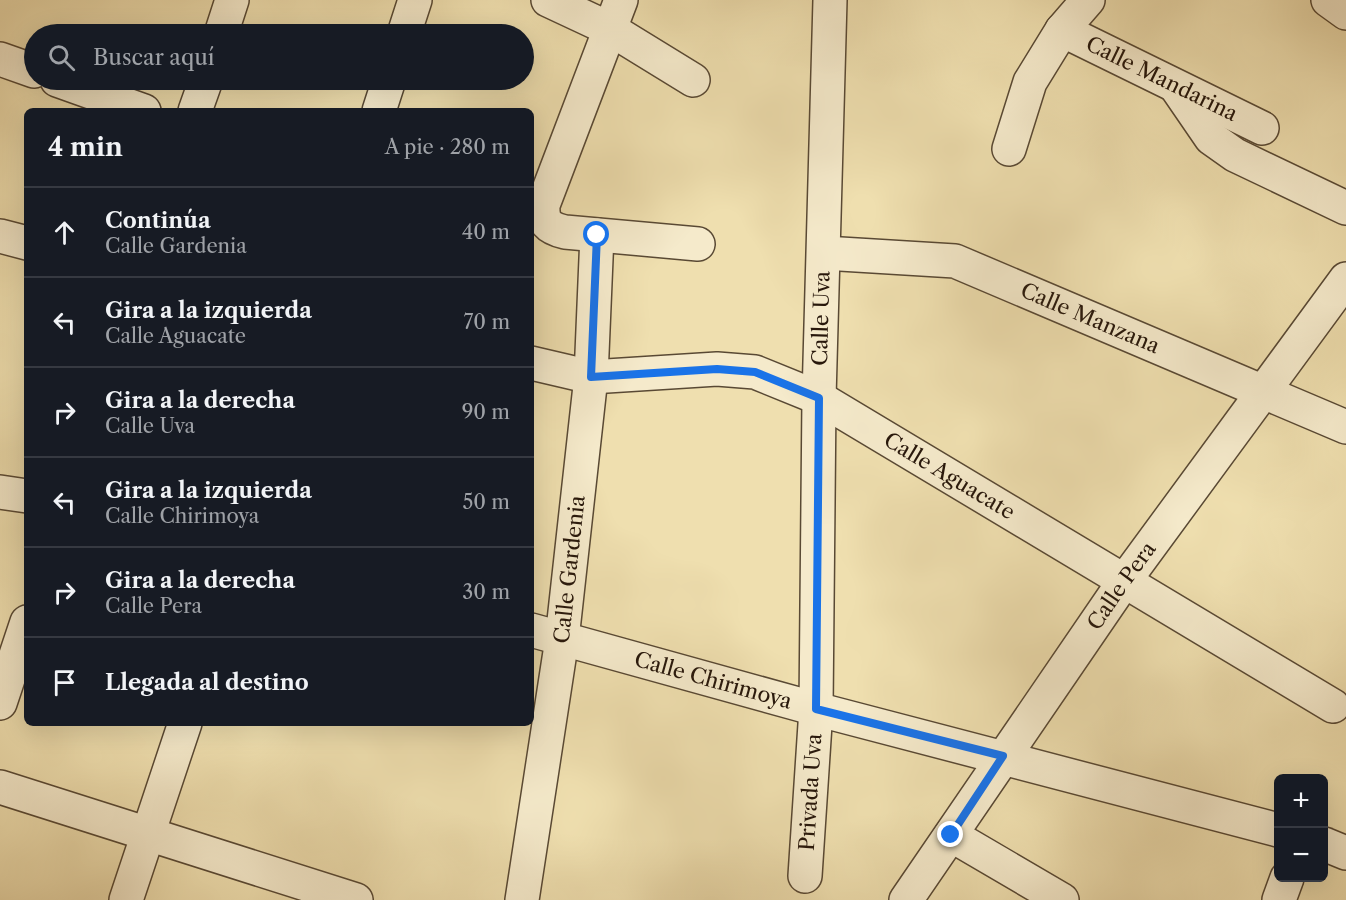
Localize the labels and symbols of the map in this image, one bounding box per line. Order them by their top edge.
street label: Calle Mandarina [1082,31,1243,126]
route start [583,221,609,247]
street label: Calle Uva [807,270,835,366]
street label: Calle Manzana [1017,277,1164,359]
street label: Calle Aguacate [880,427,1020,524]
street label: Calle Gardenia [549,493,590,645]
street label: Calle Pera [1082,536,1161,634]
street label: Calle Chirimoya [632,646,796,714]
street label: Privada Uva [794,732,826,852]
route end [937,821,963,847]

